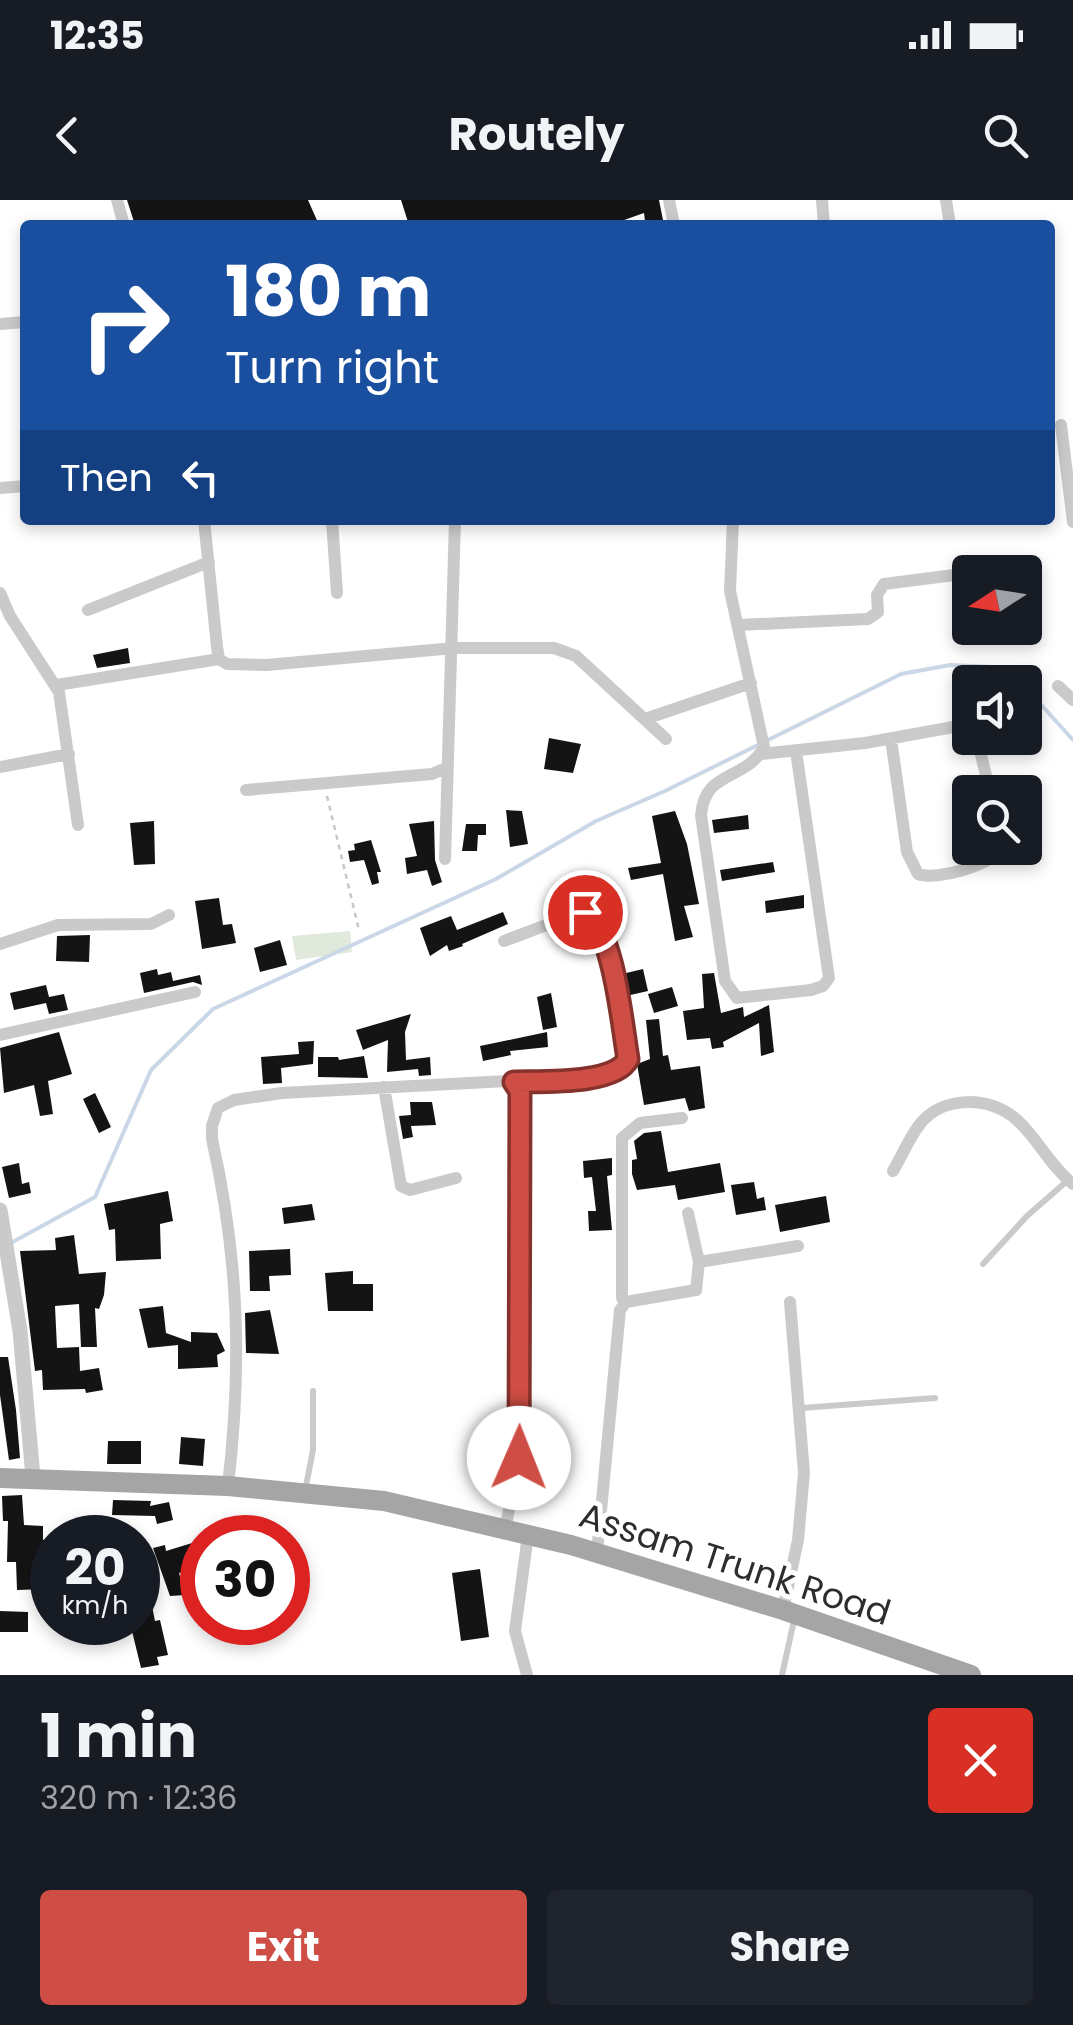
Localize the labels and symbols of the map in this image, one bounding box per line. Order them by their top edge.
north arrow [952,555,1042,645]
pin [543,870,628,955]
position arrow [467,1406,571,1510]
street label: Assam Trunk Road [573,1490,897,1637]
speed limit sign: 30 [180,1515,310,1645]

